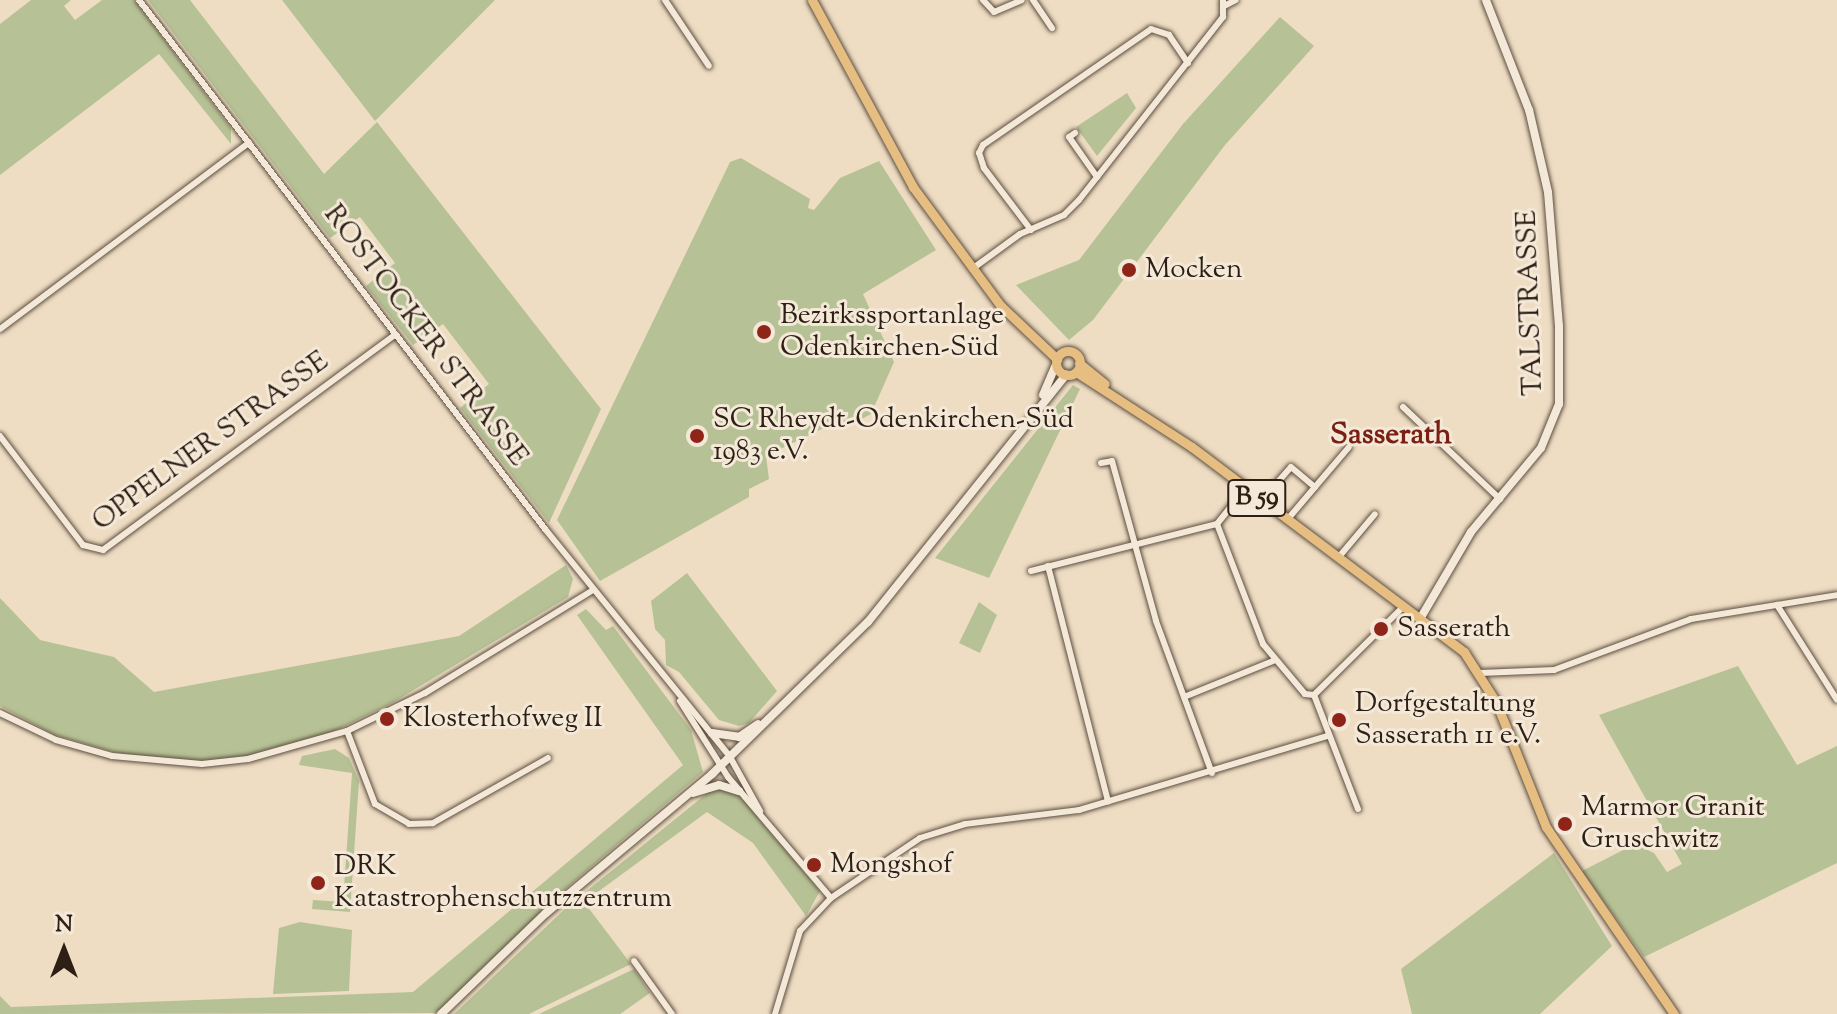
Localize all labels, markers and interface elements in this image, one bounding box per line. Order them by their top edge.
street label: ROSTOCKER STRASSE [316,199,534,473]
street label: TALSTRASSE [1511,210,1551,396]
place label: Mocken [1145,253,1242,287]
marker: Mocken [1120,261,1138,279]
place label: Bezirkssportanlage Odenkirchen-Süd [780,299,1004,365]
marker: Bezirkssportanlage Odenkirchen-Süd [755,323,773,341]
street label: OPPELNER STRASSE [86,345,336,539]
place label: SC Rheydt-Odenkirchen-Süd 1983 e.V. [713,403,1074,469]
district label: Sasserath [1330,418,1452,454]
marker: SC Rheydt-Odenkirchen-Süd 1983 e.V. [688,427,706,445]
road number: B 59 [1227,476,1287,520]
place label: Sasserath [1397,612,1511,646]
marker: Sasserath [1372,620,1390,638]
place label: Dorfgestaltung Sasserath 11 e.V. [1355,687,1541,753]
place label: Klosterhofweg II [403,702,602,736]
marker: Klosterhofweg II [378,710,396,728]
marker: Dorfgestaltung Sasserath 11 e.V. [1330,711,1348,729]
place label: Marmor Granit Gruschwitz [1581,791,1765,857]
marker: Marmor Granit Gruschwitz [1556,815,1574,833]
place label: Mongshof [830,848,953,882]
place label: DRK Katastrophenschutzzentrum [334,850,672,916]
marker: Mongshof [805,856,823,874]
marker: DRK Katastrophenschutzzentrum [309,874,327,892]
north arrow [24,910,104,990]
text: N [55,910,73,942]

